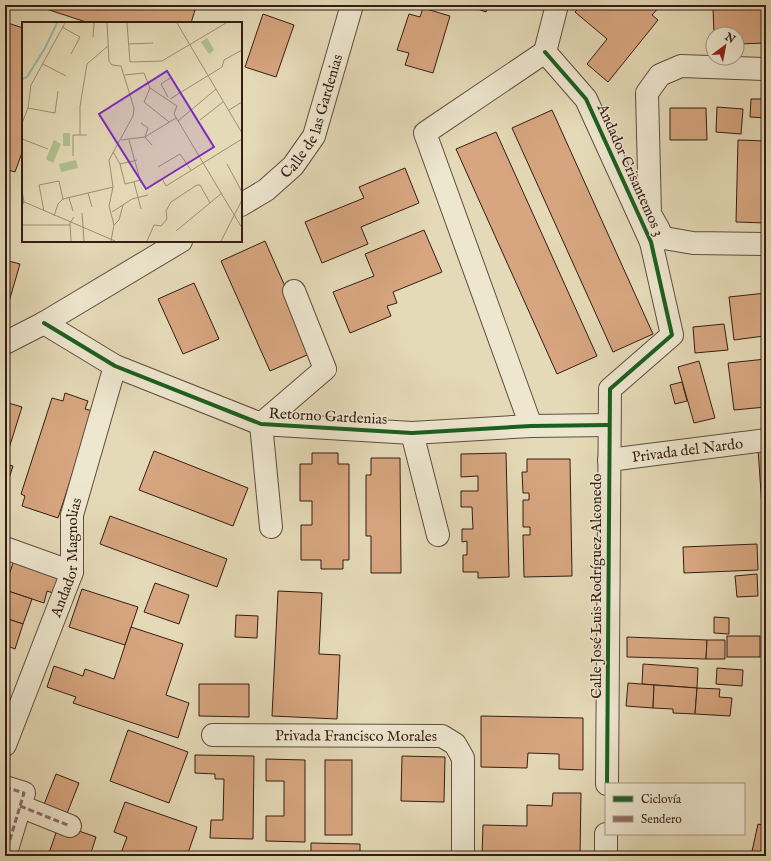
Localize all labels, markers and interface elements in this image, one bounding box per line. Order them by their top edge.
inset map [22,22,242,242]
north arrow [705,26,745,66]
text: N [721,29,738,47]
street label: Calle de las Gardenias [277,52,347,183]
street label: Andador Crisantemos 3 [592,100,668,239]
street label: Retorno Gardenias [268,404,388,429]
street label: Privada del Nardo [631,434,744,467]
street label: Calle José Luis Rodríguez Alconedo [587,473,606,699]
street label: Andador Magnolias [46,496,86,621]
street label: Privada Francisco Morales [275,726,437,746]
legend [605,783,745,835]
text: Ciclovía [641,792,682,807]
text: Sendero [641,812,682,827]

